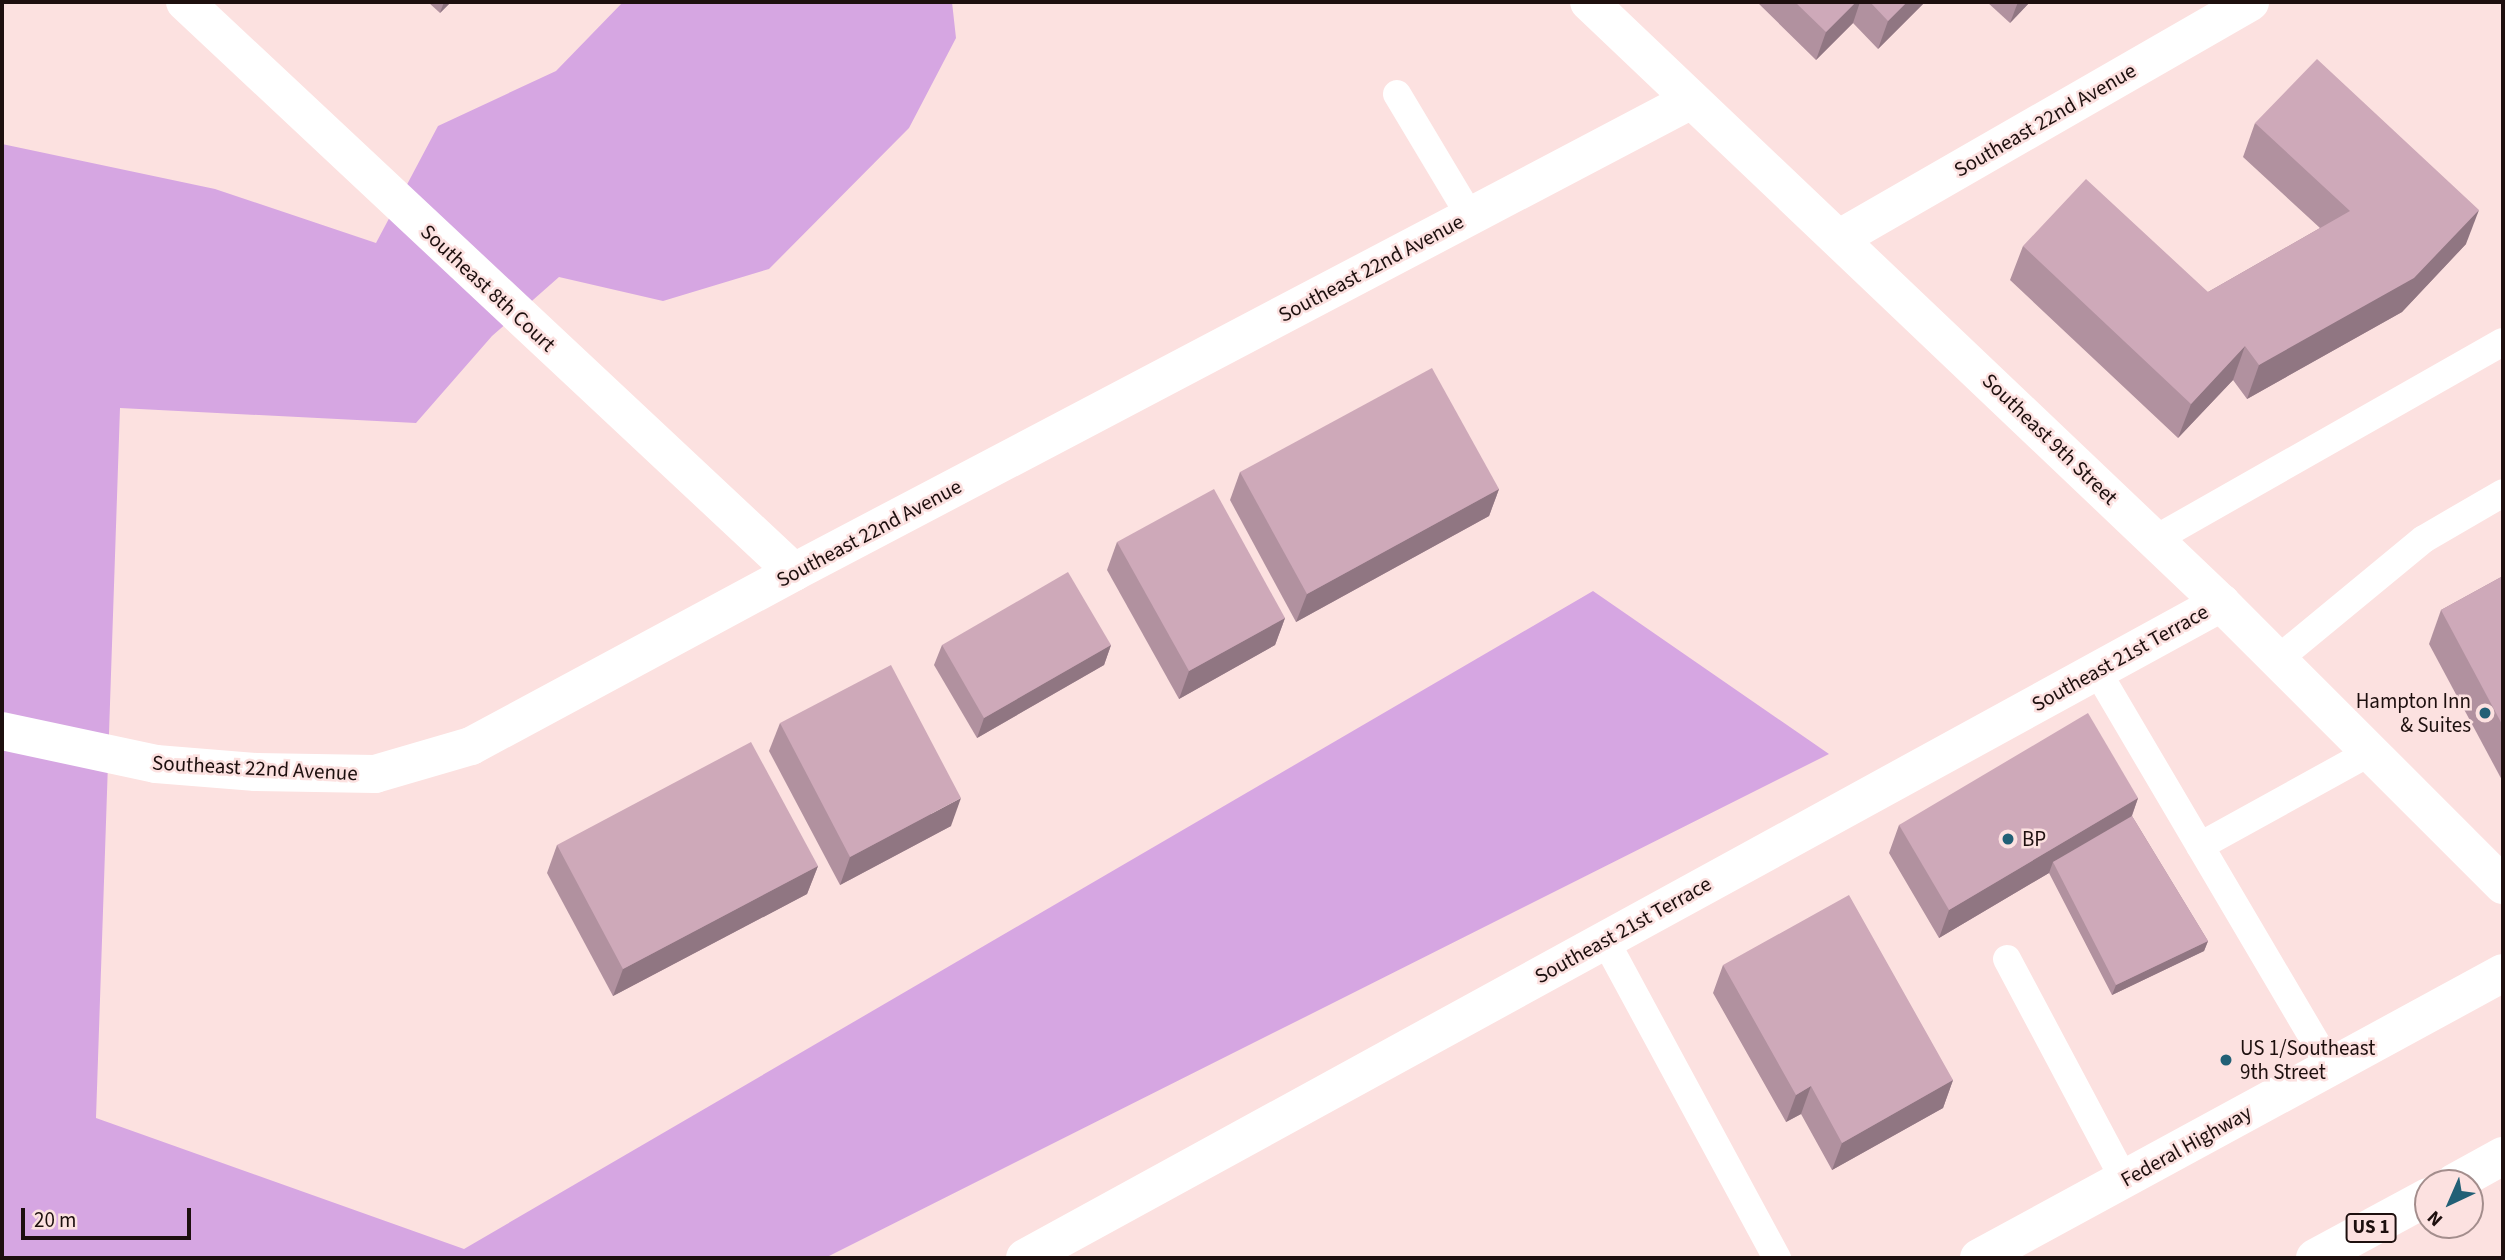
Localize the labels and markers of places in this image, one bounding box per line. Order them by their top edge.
place label: Hampton Inn & Suites [2356,688,2471,738]
marker: Hampton Inn & Suites [2477,705,2493,721]
place label: BP [2022,826,2046,852]
marker: BP [2000,831,2016,847]
place label: US 1/Southeast 9th Street [2240,1035,2375,1085]
marker: US 1/Southeast 9th Street [2218,1052,2234,1068]

